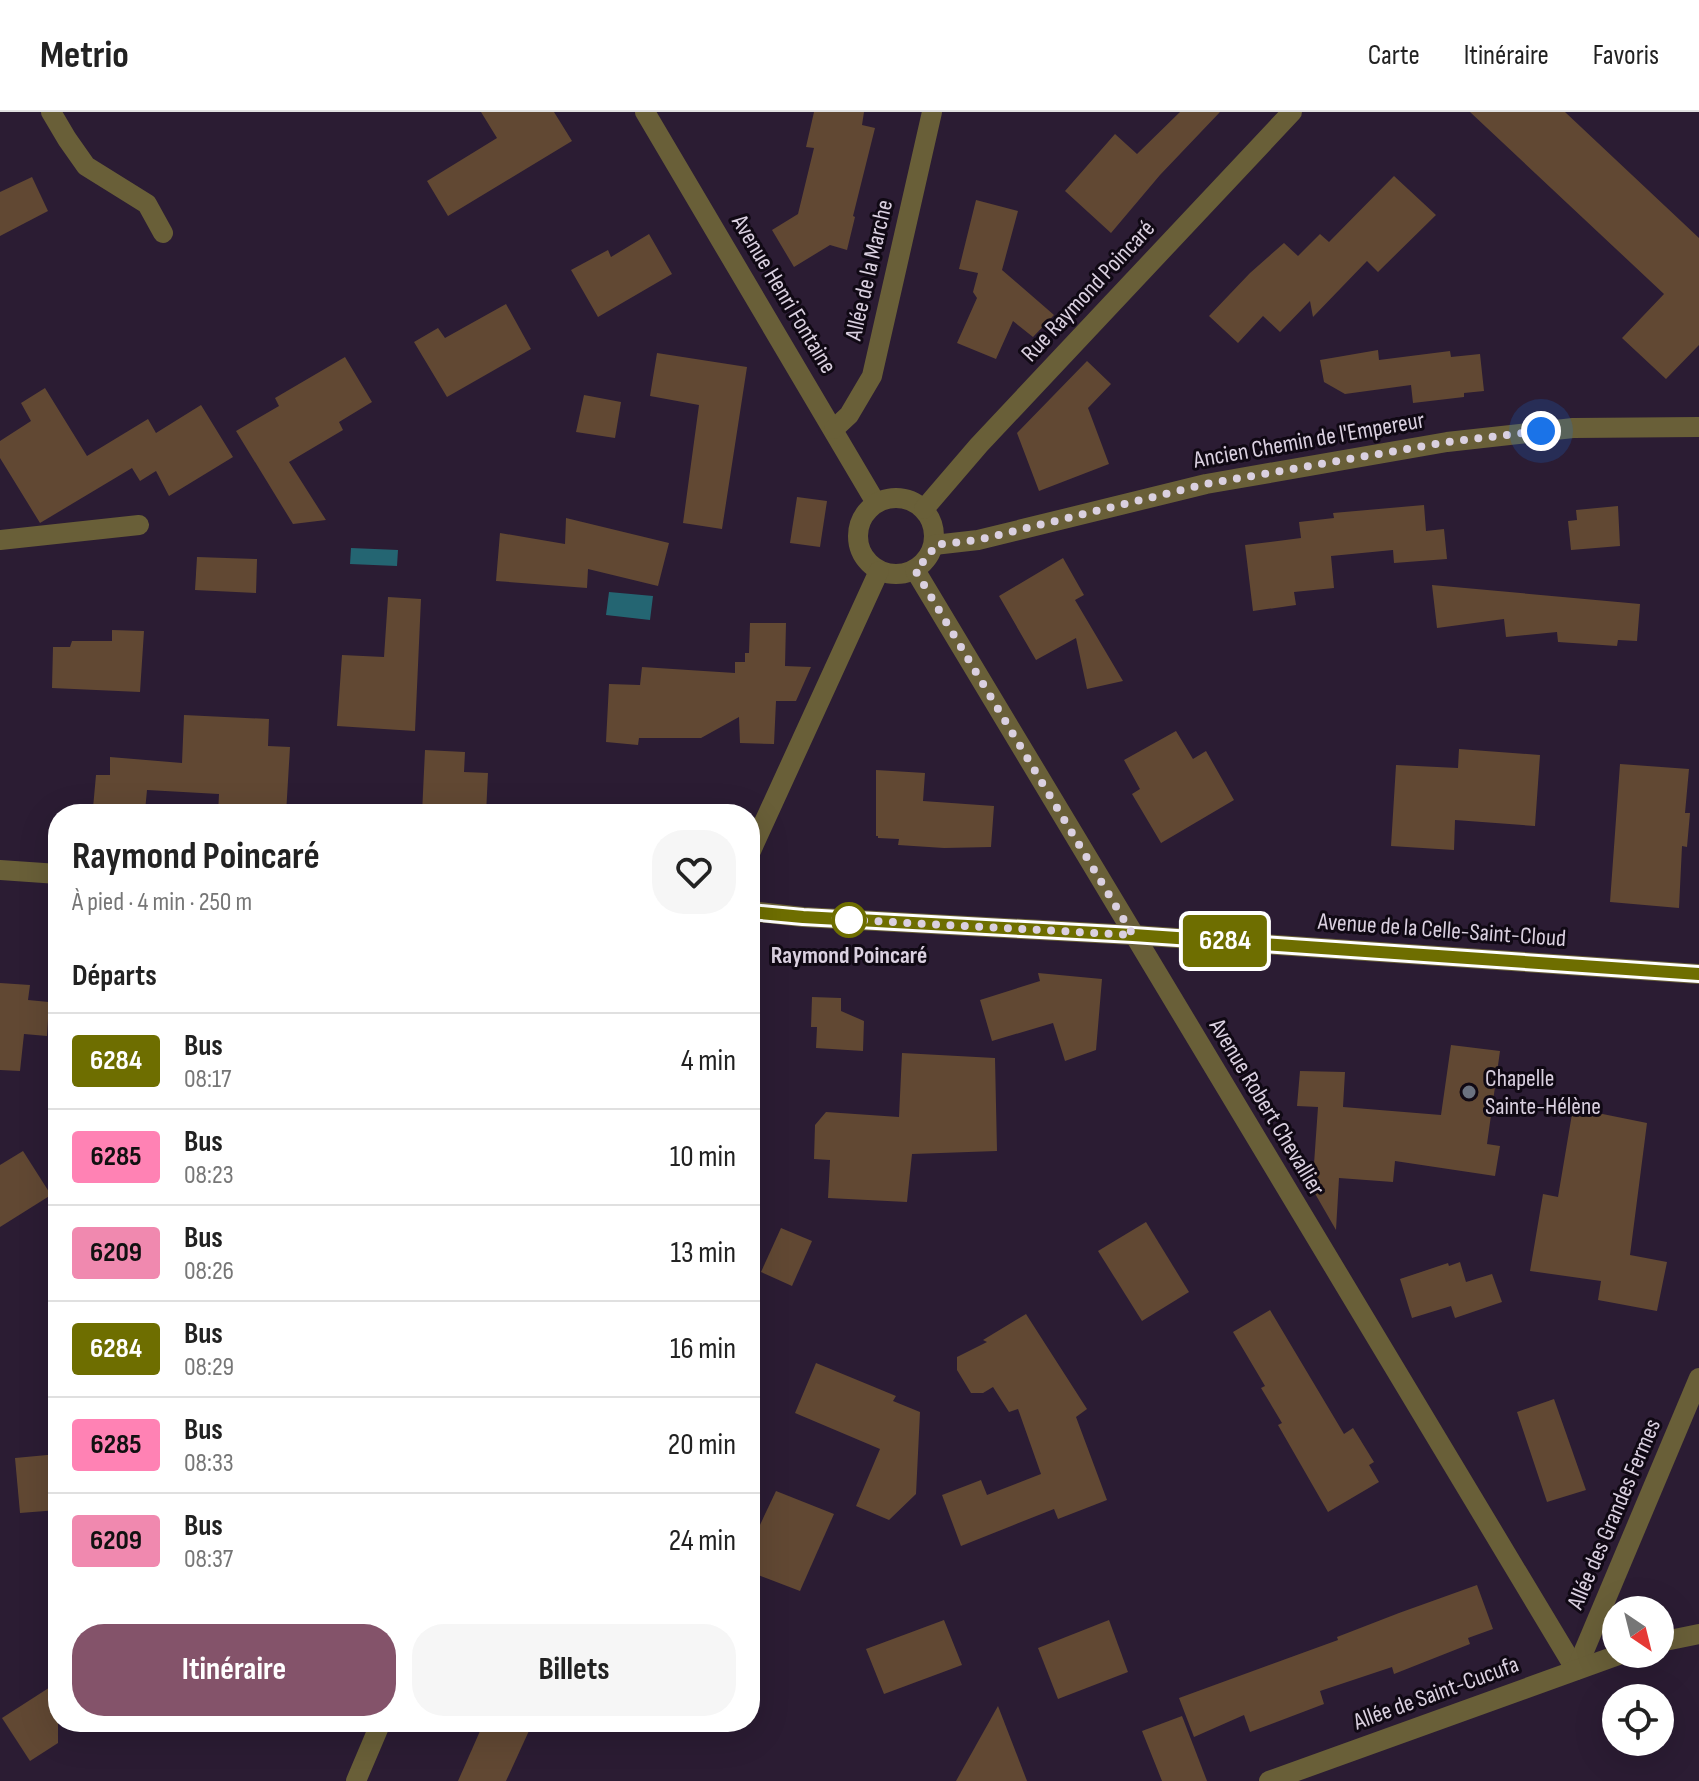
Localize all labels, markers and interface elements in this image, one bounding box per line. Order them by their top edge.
text: Metrio [40,33,129,78]
text: Carte [1368,39,1420,72]
text: Itinéraire [1464,39,1549,72]
text: Favoris [1593,39,1659,72]
street label: Allée de la Marche [839,197,899,344]
street label: Avenue Henri Fontaine [725,209,843,379]
street label: Rue Raymond Poincaré [1015,214,1161,368]
street label: Ancien Chemin de l'Empereur [1190,405,1427,475]
your location [1521,411,1561,451]
button: heart [652,830,736,914]
text: Raymond Poincaré [72,834,320,879]
text: À pied · 4 min · 250 m [72,887,252,918]
marker: Raymond Poincaré [832,903,866,937]
street label: Avenue de la Celle-Saint-Cloud [1316,907,1567,953]
line badge: 6284 [1169,915,1281,967]
text: 6284 [1199,924,1251,957]
place label: Raymond Poincaré [771,941,927,970]
text: Départs [72,958,157,994]
street label: Avenue Robert Chevallier [1202,1012,1331,1201]
text: Bus [184,1028,223,1064]
text: 4 min [681,1043,736,1079]
text: 6284 [90,1044,142,1077]
text: 08:17 [184,1064,231,1095]
place label: Chapelle Sainte-Hélène [1485,1064,1601,1121]
marker: Chapelle Sainte-Hélène [1460,1083,1478,1101]
text: Bus [184,1124,223,1160]
text: 10 min [670,1139,736,1175]
text: 6285 [90,1140,142,1173]
text: 08:23 [184,1160,234,1191]
text: Bus [184,1220,223,1256]
text: 13 min [670,1235,736,1271]
text: 6209 [90,1236,142,1269]
text: 08:26 [184,1256,234,1287]
text: Bus [184,1316,223,1352]
text: 16 min [670,1331,736,1367]
text: 6284 [90,1332,142,1365]
text: 08:29 [184,1352,234,1383]
text: Bus [184,1412,223,1448]
street label: Allée des Grandes Fermes [1560,1415,1667,1614]
text: 20 min [668,1427,736,1463]
text: 6285 [90,1428,142,1461]
text: 08:33 [184,1448,234,1479]
text: Bus [184,1508,223,1544]
text: 24 min [669,1523,736,1559]
text: 6209 [90,1524,142,1557]
text: 08:37 [184,1544,233,1575]
north arrow [1602,1596,1674,1668]
map controls [1602,1596,1674,1756]
button: Itinéraire [72,1624,396,1716]
button: Billets [412,1624,736,1716]
street label: Allée de Saint-Cucufa [1348,1650,1523,1737]
button: locate [1602,1684,1674,1756]

